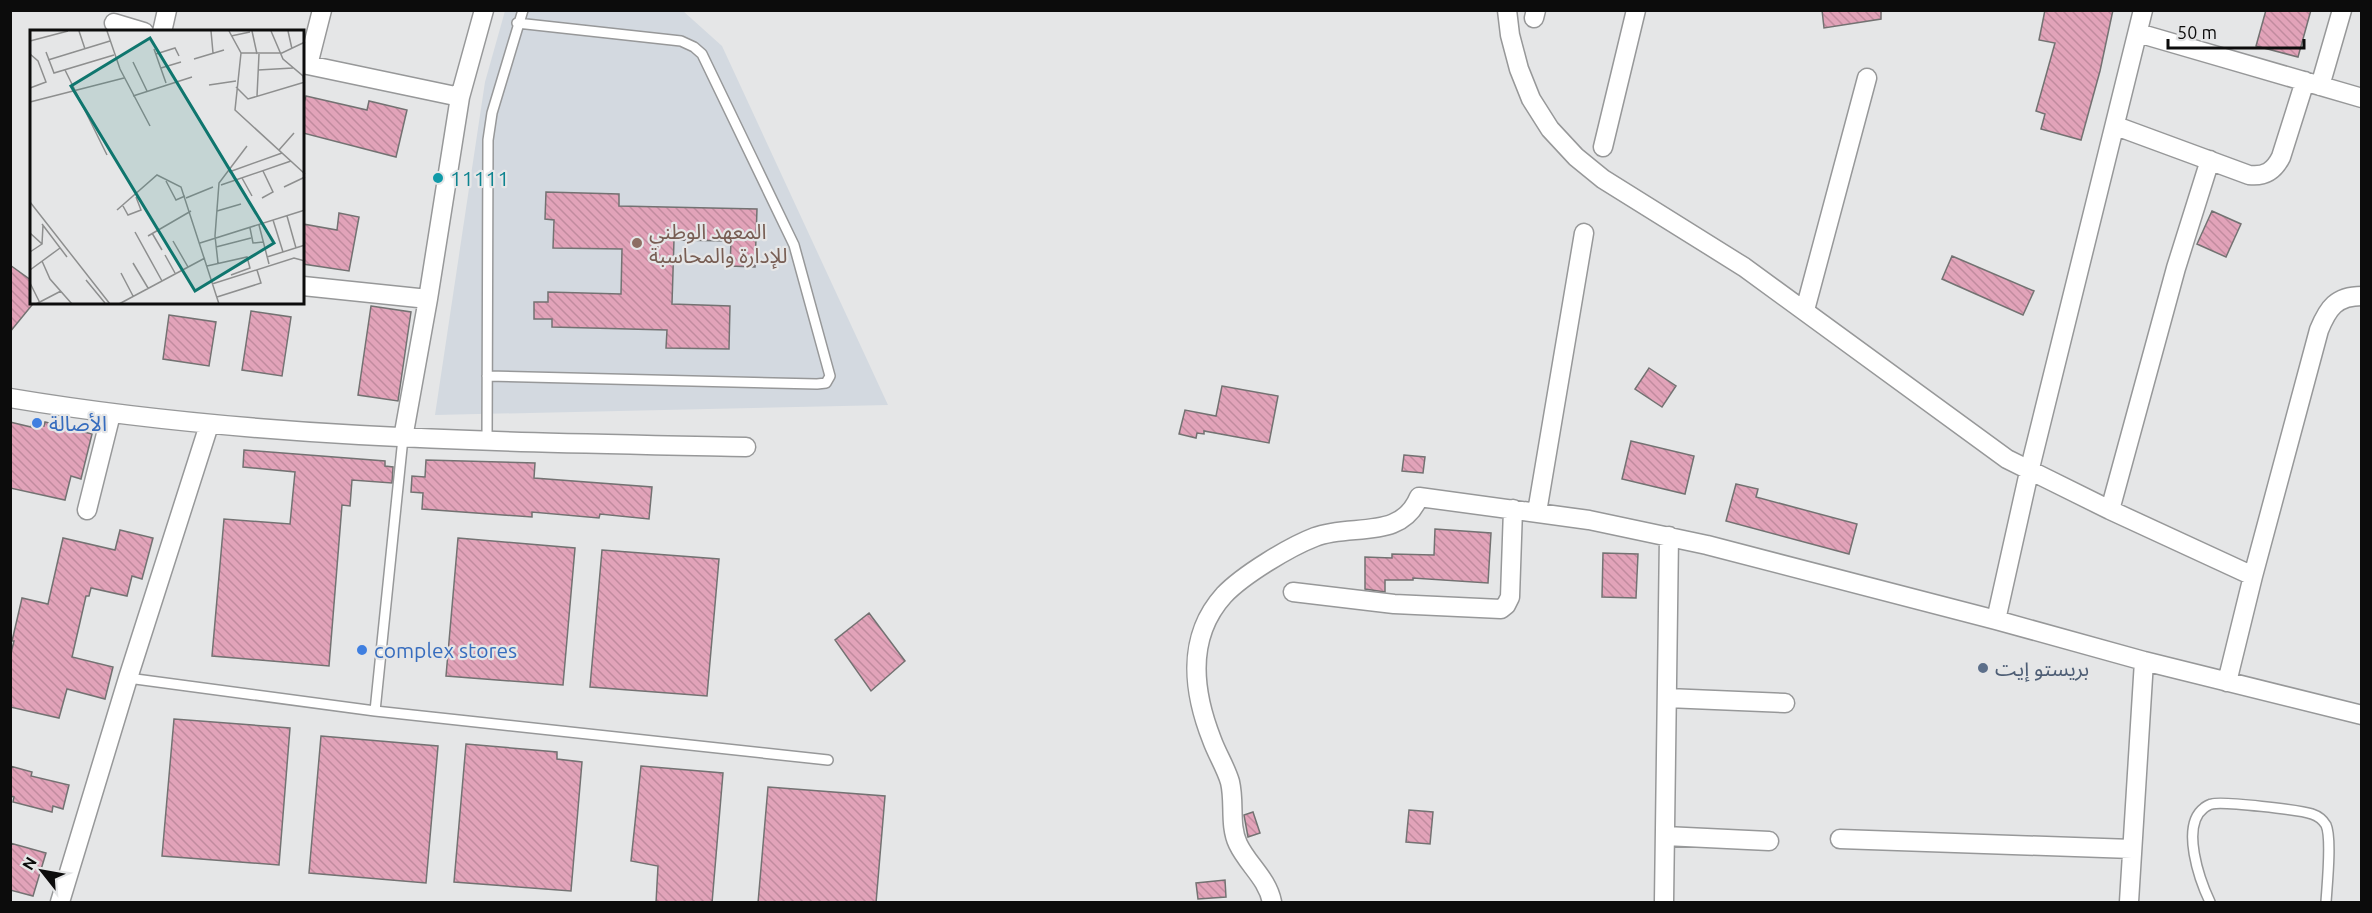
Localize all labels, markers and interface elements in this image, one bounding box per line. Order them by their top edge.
scale bar [2168,12,2304,50]
text: 50 m [2177,22,2217,42]
inset map [30,30,304,304]
place label: 11111 [450,166,509,190]
marker: 11111 [431,171,445,185]
place label: المعهد الوطني للإدارة والمحاسبة [649,219,788,269]
marker: المعهد الوطني للإدارة والمحاسبة [630,236,644,250]
place label: الأصالة [49,411,107,435]
marker: الأصالة [30,416,44,430]
place label: complex stores [374,638,517,662]
marker: complex stores [355,643,369,657]
place label: بريستو إيت [1995,656,2089,682]
marker: بريستو إيت [1976,661,1990,675]
north arrow [12,841,72,901]
text: N [18,854,40,873]

